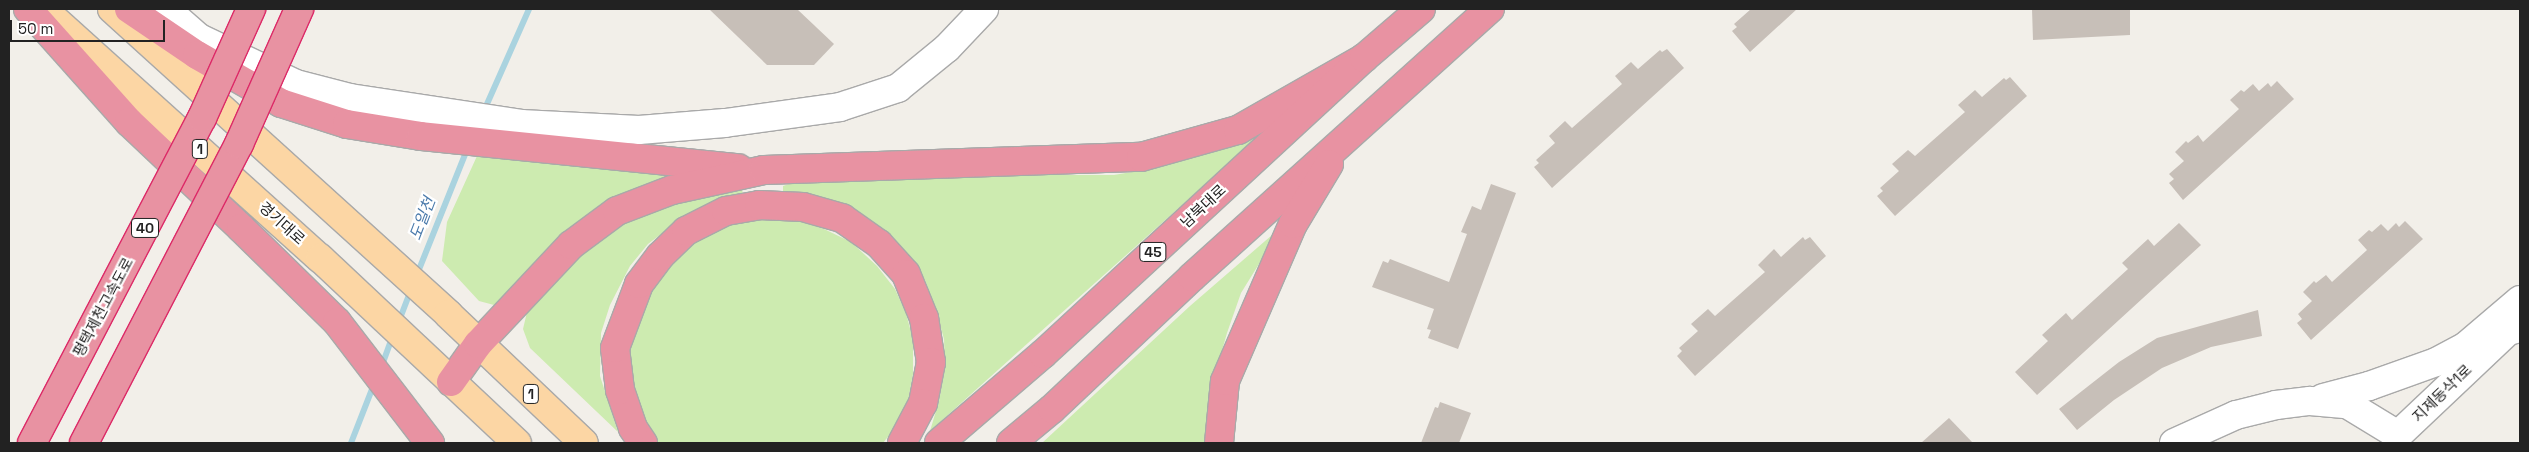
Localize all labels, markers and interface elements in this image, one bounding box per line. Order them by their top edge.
scale bar [12,10,168,42]
text: 50 m [18,19,53,38]
road number: 1 [191,138,209,160]
street label: 남북대로 [1177,181,1229,231]
water label: 도일천 [406,195,440,243]
street label: 경기대로 [255,198,309,248]
road number: 40 [130,217,160,240]
road number: 45 [1139,240,1167,264]
street label: 평택제천고속도로 [69,254,137,360]
street label: 지제동삭1로 [2409,360,2475,426]
road number: 1 [522,382,540,406]

